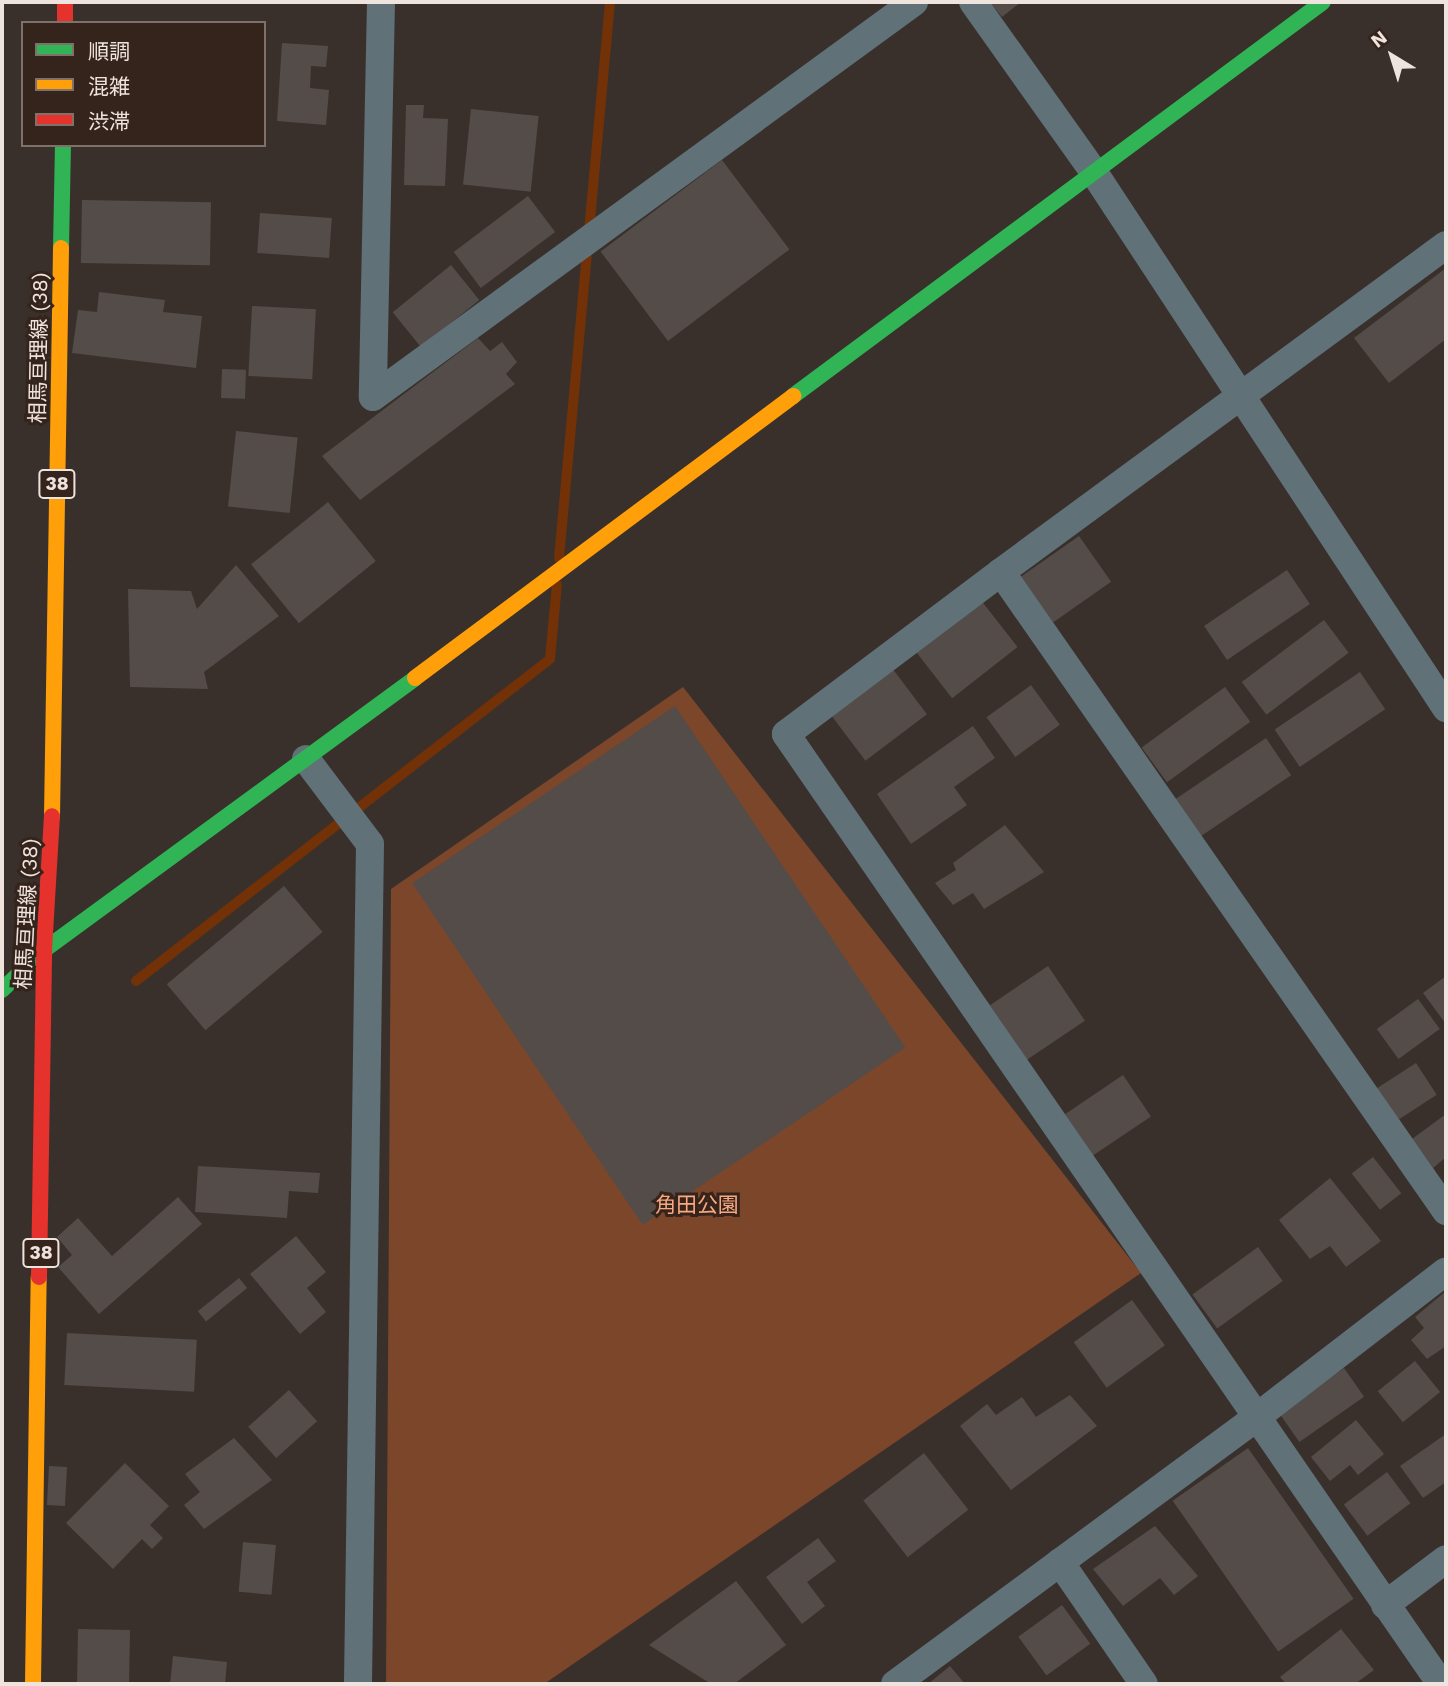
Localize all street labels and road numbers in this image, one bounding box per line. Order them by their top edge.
street label: 相馬亘理線 (38) [25,272,53,424]
road number: 38 [38,468,76,499]
street label: 相馬亘理線 (38) [10,838,44,990]
road number: 38 [22,1238,60,1268]

